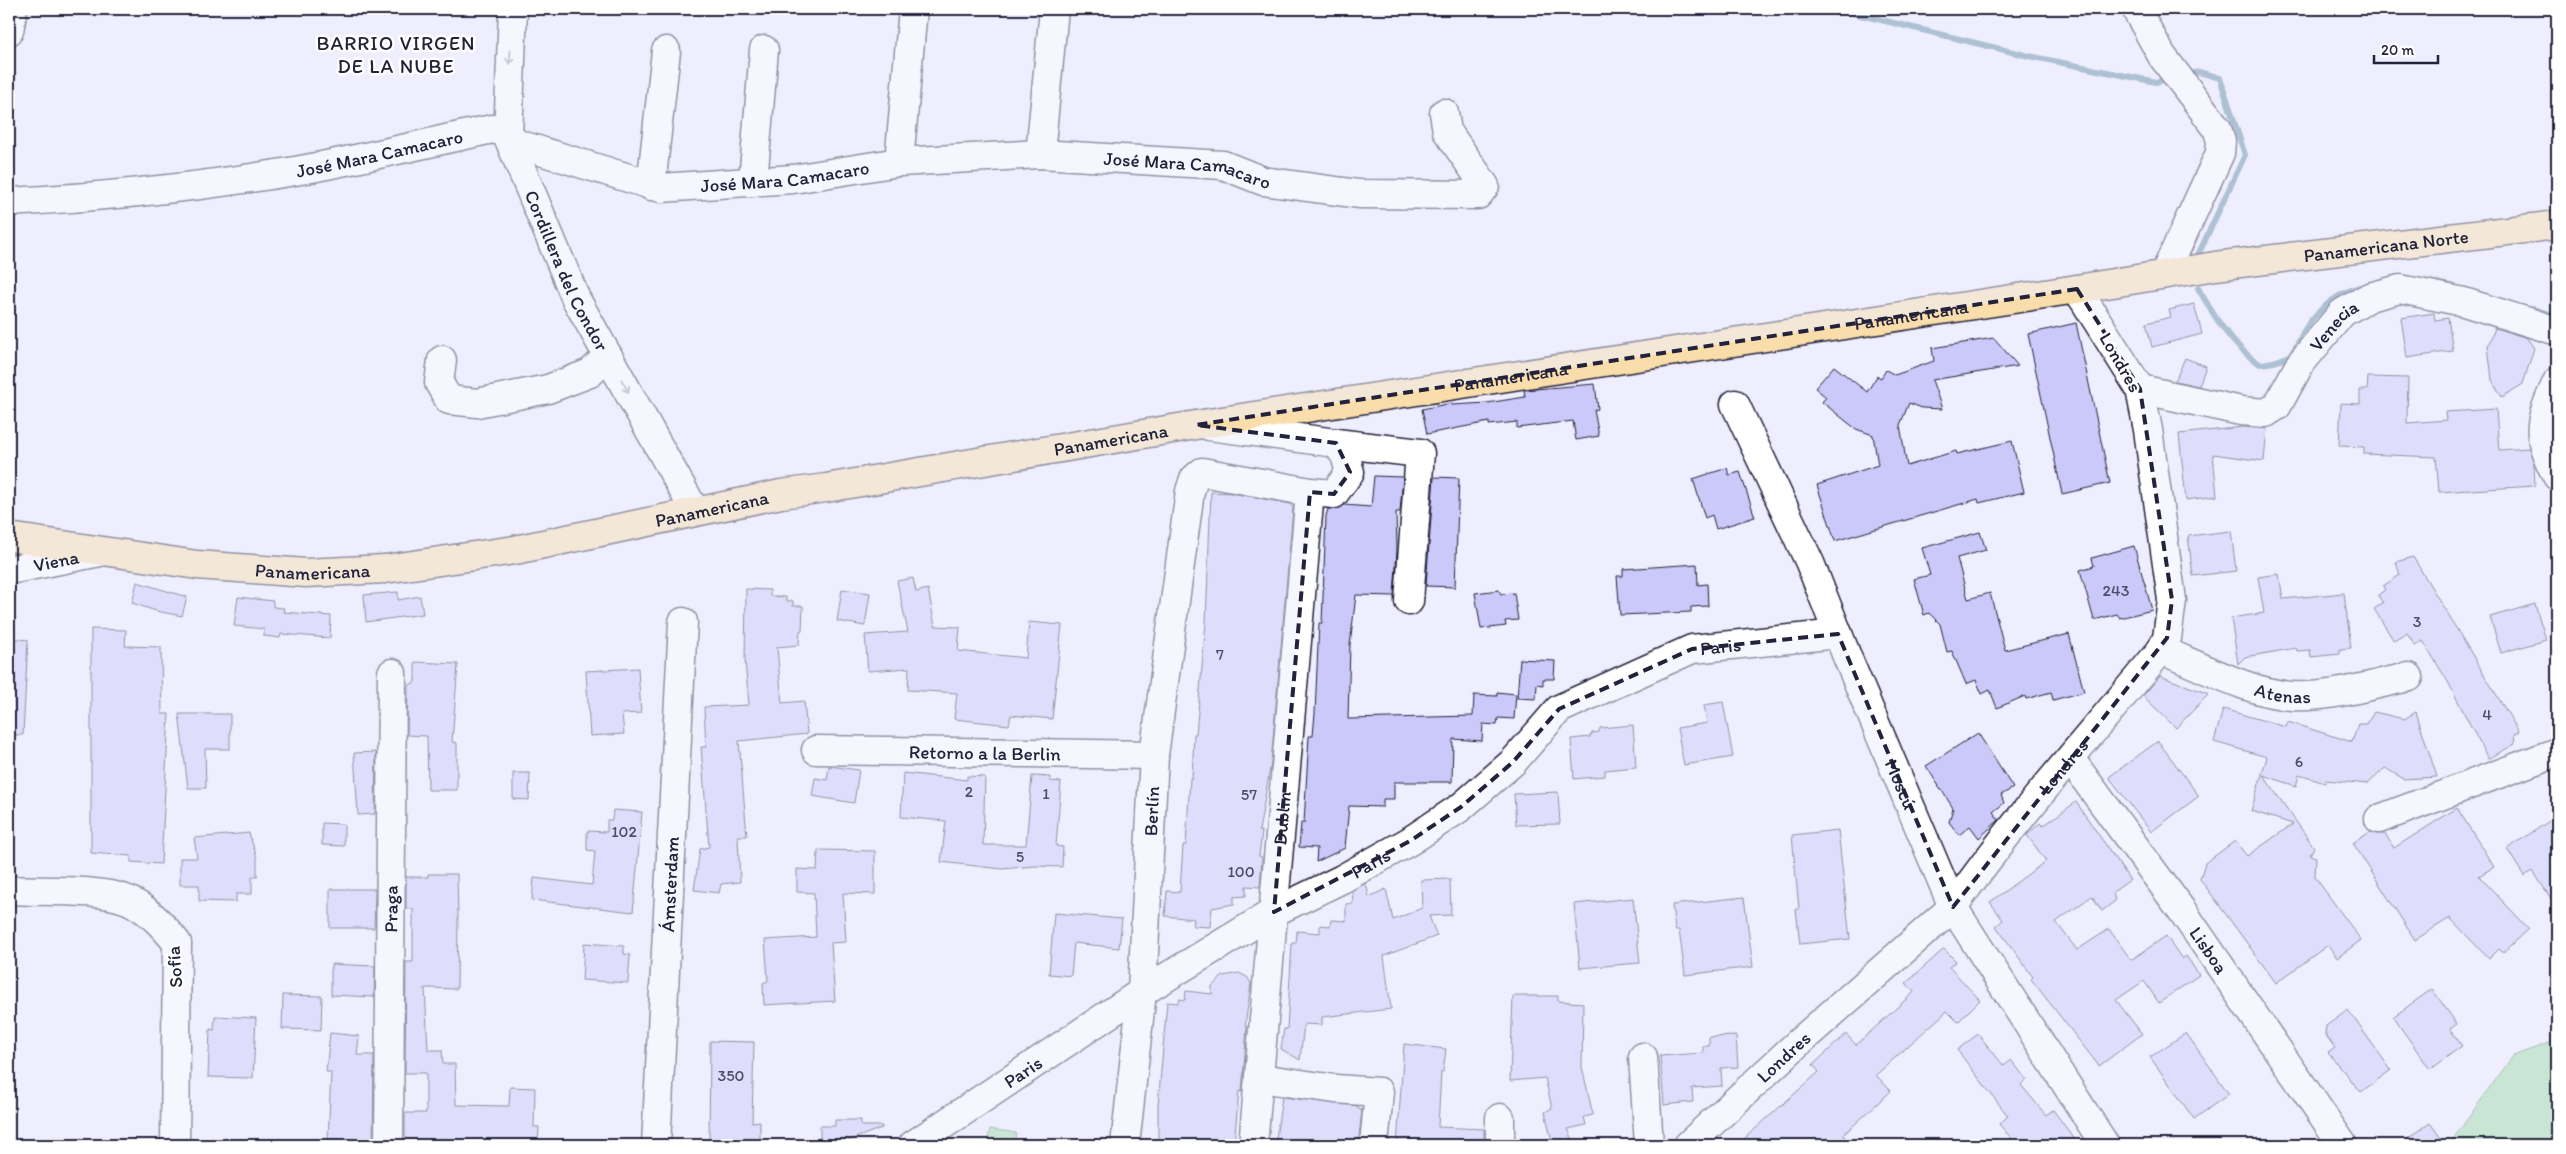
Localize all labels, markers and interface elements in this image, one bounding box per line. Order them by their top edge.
district label: BARRIO VIRGEN DE LA NUBE [317,31,475,78]
scale bar [2374,32,2437,64]
text: 20 m [2381,41,2415,59]
one-way arrow [506,49,515,65]
street label: José Mara Camacaro [294,125,465,183]
street label: José Mara Camacaro [1103,147,1271,194]
street label: José Mara Camacaro [700,156,871,197]
street label: Cordillera del Condor [520,187,614,355]
street label: Panamericana Norte [2302,225,2470,267]
street label: Panamericana [1852,295,1970,335]
street label: Venecia [2304,295,2363,356]
street label: Londres [2094,328,2147,396]
street label: Panamericana [1452,357,1570,397]
one-way arrow [620,379,630,393]
street label: Panamericana [1052,419,1170,461]
street label: Panamericana [653,486,771,532]
street label: Viena [32,545,81,577]
street label: Panamericana [254,558,371,585]
house number: 243 [2103,581,2130,600]
house number: 3 [2413,612,2422,631]
street label: Paris [1699,633,1742,660]
house number: 7 [1216,645,1224,664]
street label: Atenas [2252,678,2311,708]
house number: 4 [2482,705,2492,724]
street label: Londres [2034,734,2093,799]
street label: Retorno a la Berlin [909,740,1061,766]
house number: 6 [2295,752,2303,771]
street label: Moscú [1880,756,1922,813]
house number: 2 [965,782,974,801]
house number: 1 [1042,784,1050,803]
street label: Berlín [1139,785,1164,837]
house number: 57 [1241,785,1257,804]
street label: Dublin [1268,790,1296,846]
house number: 102 [611,822,637,841]
street label: Ámsterdam [656,836,684,933]
street label: Paris [1347,843,1394,884]
house number: 5 [1016,847,1024,866]
house number: 100 [1227,862,1255,881]
street label: Praga [379,885,403,933]
street label: Lisboa [2184,922,2233,979]
street label: Sofía [162,945,187,989]
street label: Londres [1752,1026,1815,1088]
street label: Paris [1000,1051,1046,1093]
house number: 350 [718,1066,744,1085]

